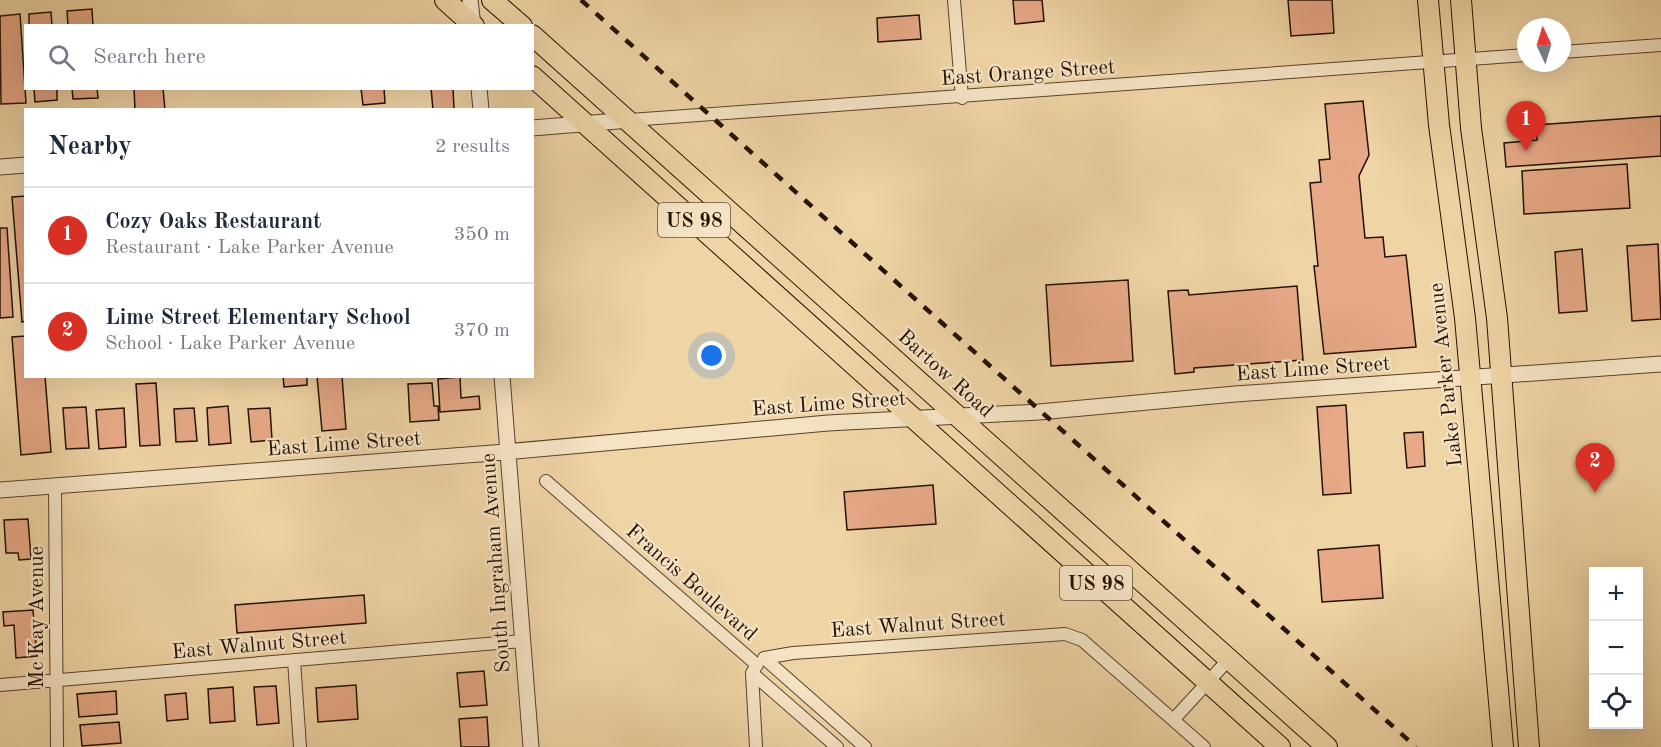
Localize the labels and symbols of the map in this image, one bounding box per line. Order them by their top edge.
north arrow [1517,18,1571,72]
street label: East Orange Street [940,57,1116,90]
pin: 1 [1506,102,1546,151]
road number: US 98 [658,203,730,237]
street label: Lake Parker Avenue [1426,282,1467,468]
street label: Bartow Road [893,326,997,422]
your location [697,341,726,370]
street label: East Lime Street [1235,354,1391,385]
street label: East Lime Street [751,389,907,420]
street label: East Lime Street [266,429,422,460]
pin: 2 [1576,444,1614,493]
street label: South Ingraham Avenue [478,452,515,674]
street label: Francis Boulevard [621,521,761,646]
street label: Mc Kay Avenue [27,546,48,688]
road number: US 98 [1060,566,1132,600]
street label: East Walnut Street [830,609,1006,642]
street label: East Walnut Street [171,627,347,664]

